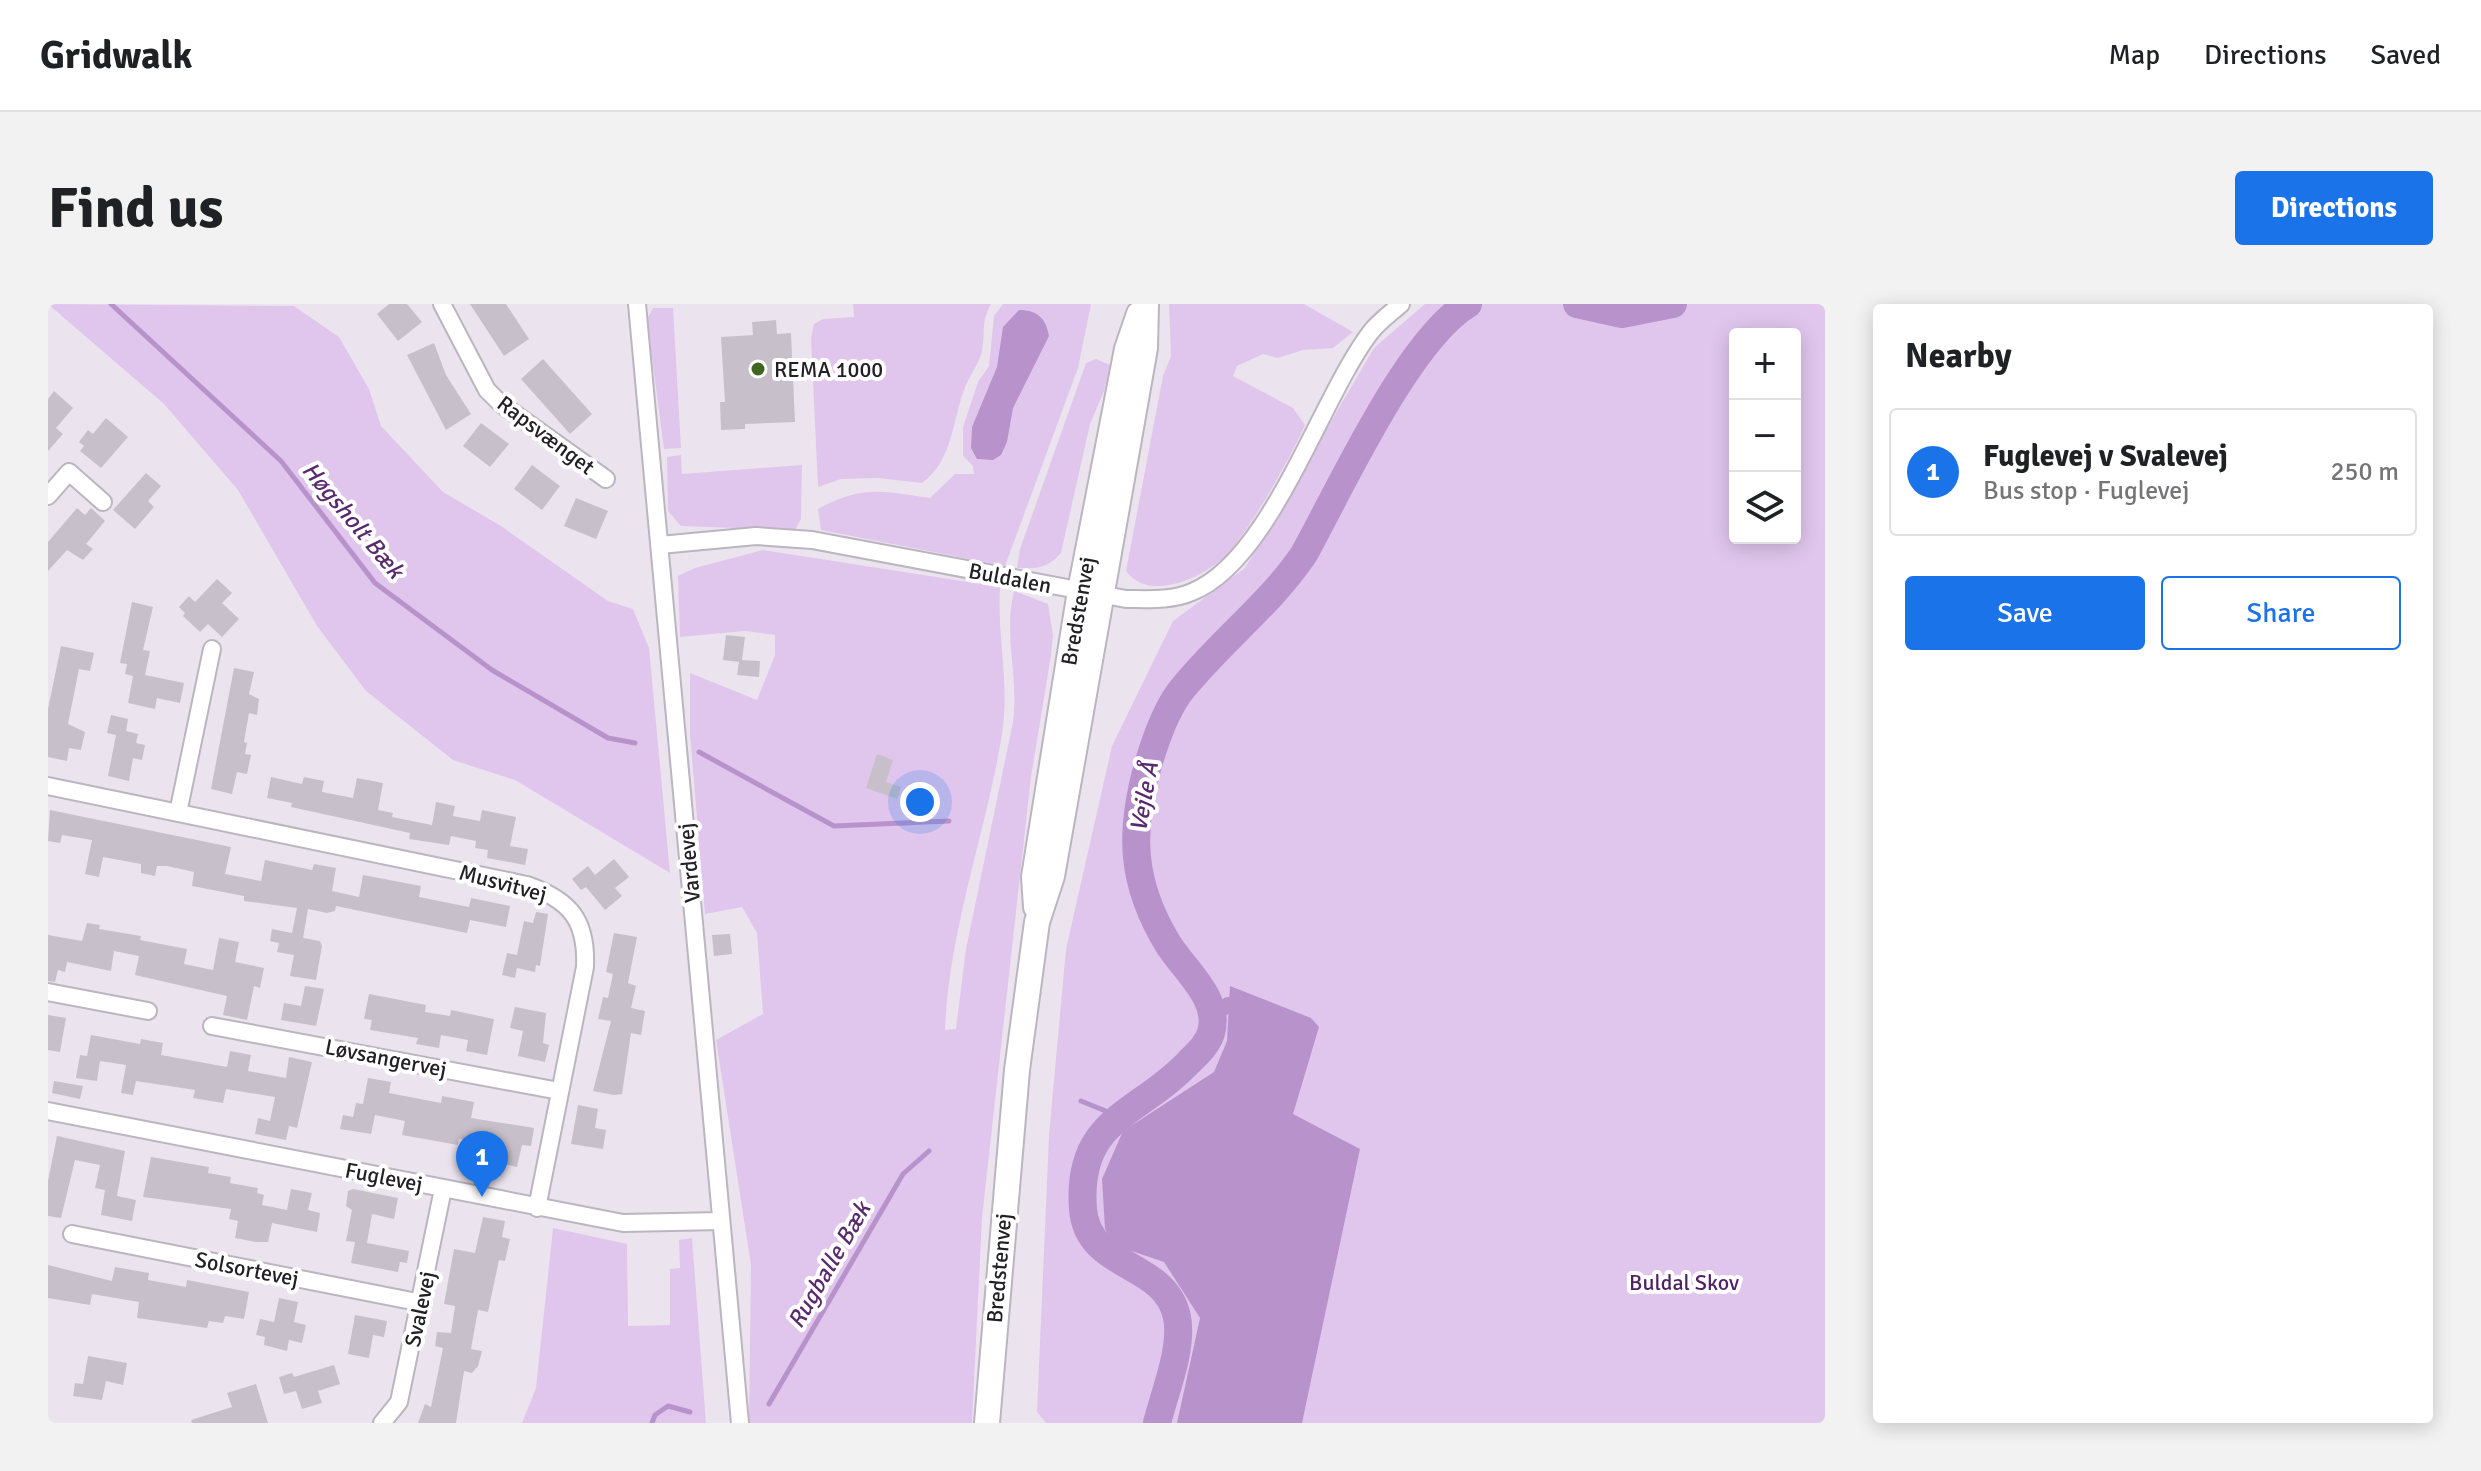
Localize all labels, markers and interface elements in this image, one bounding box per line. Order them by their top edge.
text: Gridwalk [40,32,192,79]
text: Map [2108,38,2160,72]
text: Directions [2204,38,2326,72]
text: Saved [2370,38,2441,72]
button: Directions [2235,171,2433,245]
text: Find us [48,174,223,243]
map controls [1729,328,1801,544]
button: + [1729,328,1801,400]
text: Nearby [1905,335,2012,377]
place label: REMA 1000 [774,356,883,383]
marker: REMA 1000 [749,360,767,378]
street label: Rapsvænget [492,390,600,481]
button: − [1729,400,1801,472]
text: Fuglevej v Svalevej [1983,438,2228,475]
water label: Høgsholt Bæk [296,456,412,586]
text: 1 [1926,456,1940,488]
text: 250 m [2330,456,2399,488]
button: layers [1729,472,1801,544]
text: Bus stop · Fuglevej [1983,475,2190,507]
street label: Bredstenvej [1055,554,1101,668]
street label: Buldalen [966,557,1054,599]
button: Save [1905,576,2145,650]
button: Share [2161,576,2401,650]
water label: Vejle Å [1123,759,1165,834]
your location [900,782,940,822]
street label: Vardevej [672,822,706,904]
street label: Musvitvej [456,858,550,908]
street label: Løvsangervej [323,1033,449,1083]
pin: 1 [456,1131,508,1197]
street label: Fuglevej [343,1156,425,1198]
water label: Rugballe Bæk [781,1195,878,1333]
street label: Bredstenvej [981,1212,1017,1324]
street label: Solsortevej [193,1246,301,1292]
street label: Svalevej [399,1269,441,1349]
park label: Buldal Skov [1629,1269,1739,1296]

